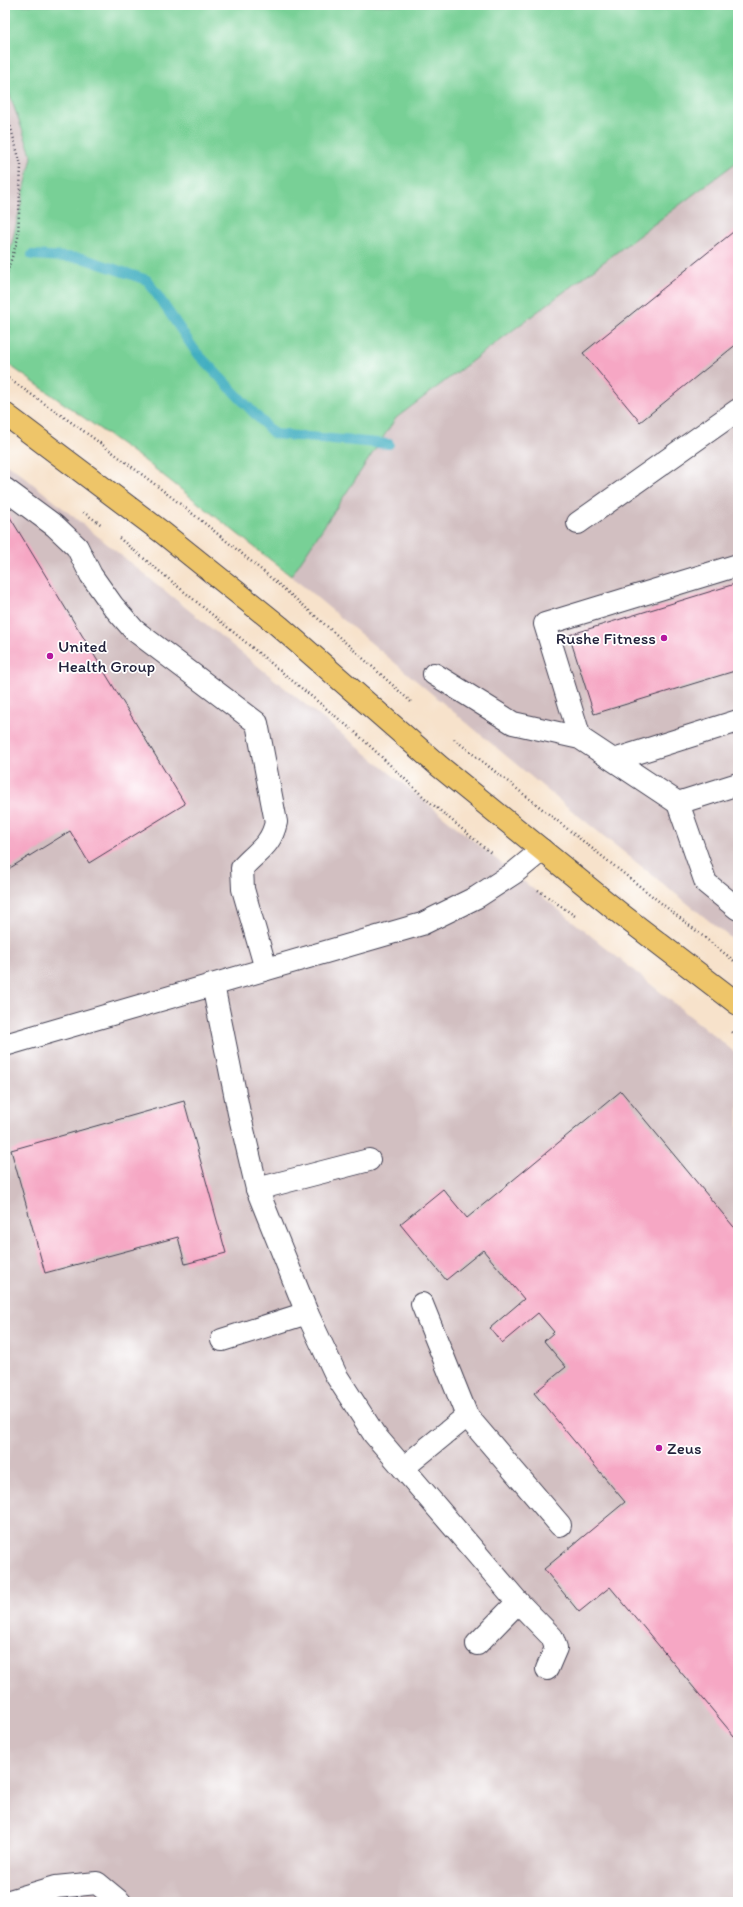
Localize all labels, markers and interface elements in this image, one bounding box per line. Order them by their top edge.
place label: Rushe Fitness [556,628,656,648]
marker: Rushe Fitness [659,633,669,643]
place label: United Health Group [58,636,155,676]
marker: United Health Group [45,651,55,661]
place label: Zeus [667,1438,702,1458]
marker: Zeus [654,1443,664,1453]

